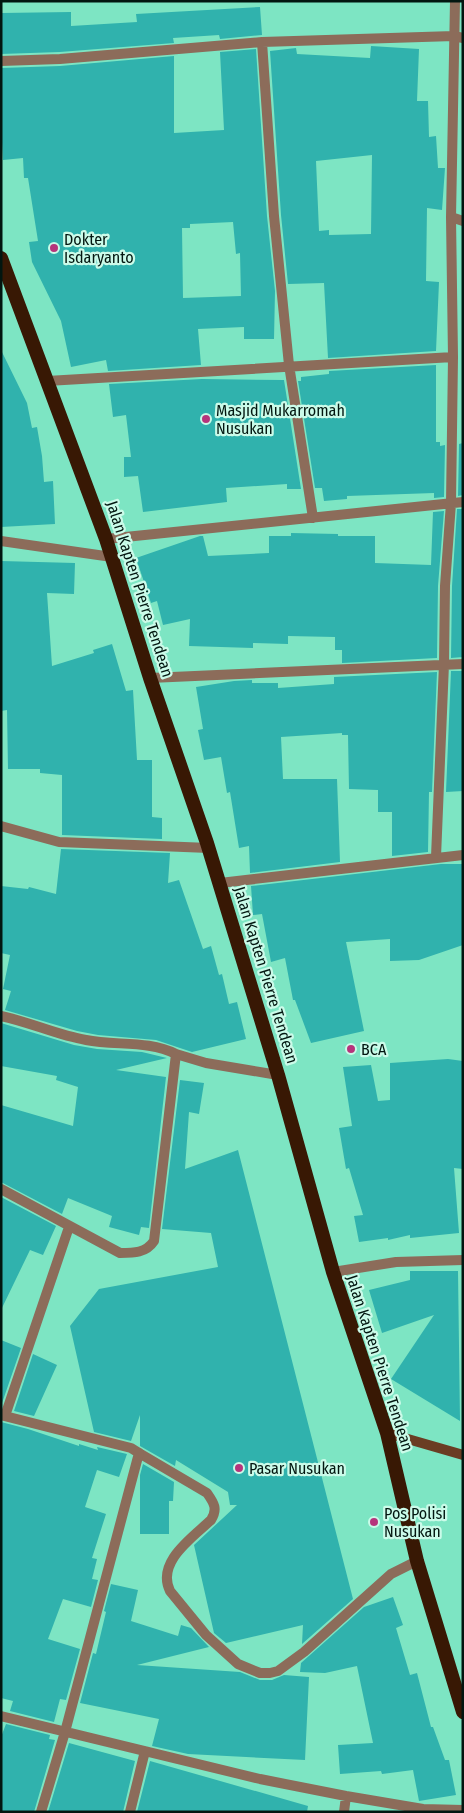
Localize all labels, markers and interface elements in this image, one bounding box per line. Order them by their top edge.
place label: Dokter Isdaryanto [64,230,134,267]
marker: Dokter Isdaryanto [48,242,60,254]
place label: Masjid Mukarromah Nusukan [216,401,345,438]
marker: Masjid Mukarromah Nusukan [200,413,212,425]
street label: Jalan Kapten Pierre Tendean [103,498,177,680]
street label: Jalan Kapten Pierre Tendean [230,884,302,1066]
place label: BCA [361,1040,387,1059]
marker: BCA [345,1043,357,1055]
street label: Jalan Kapten Pierre Tendean [343,1272,417,1454]
place label: Pasar Nusukan [249,1459,345,1478]
marker: Pasar Nusukan [233,1462,245,1474]
place label: Pos Polisi Nusukan [384,1504,446,1541]
marker: Pos Polisi Nusukan [368,1516,380,1528]

